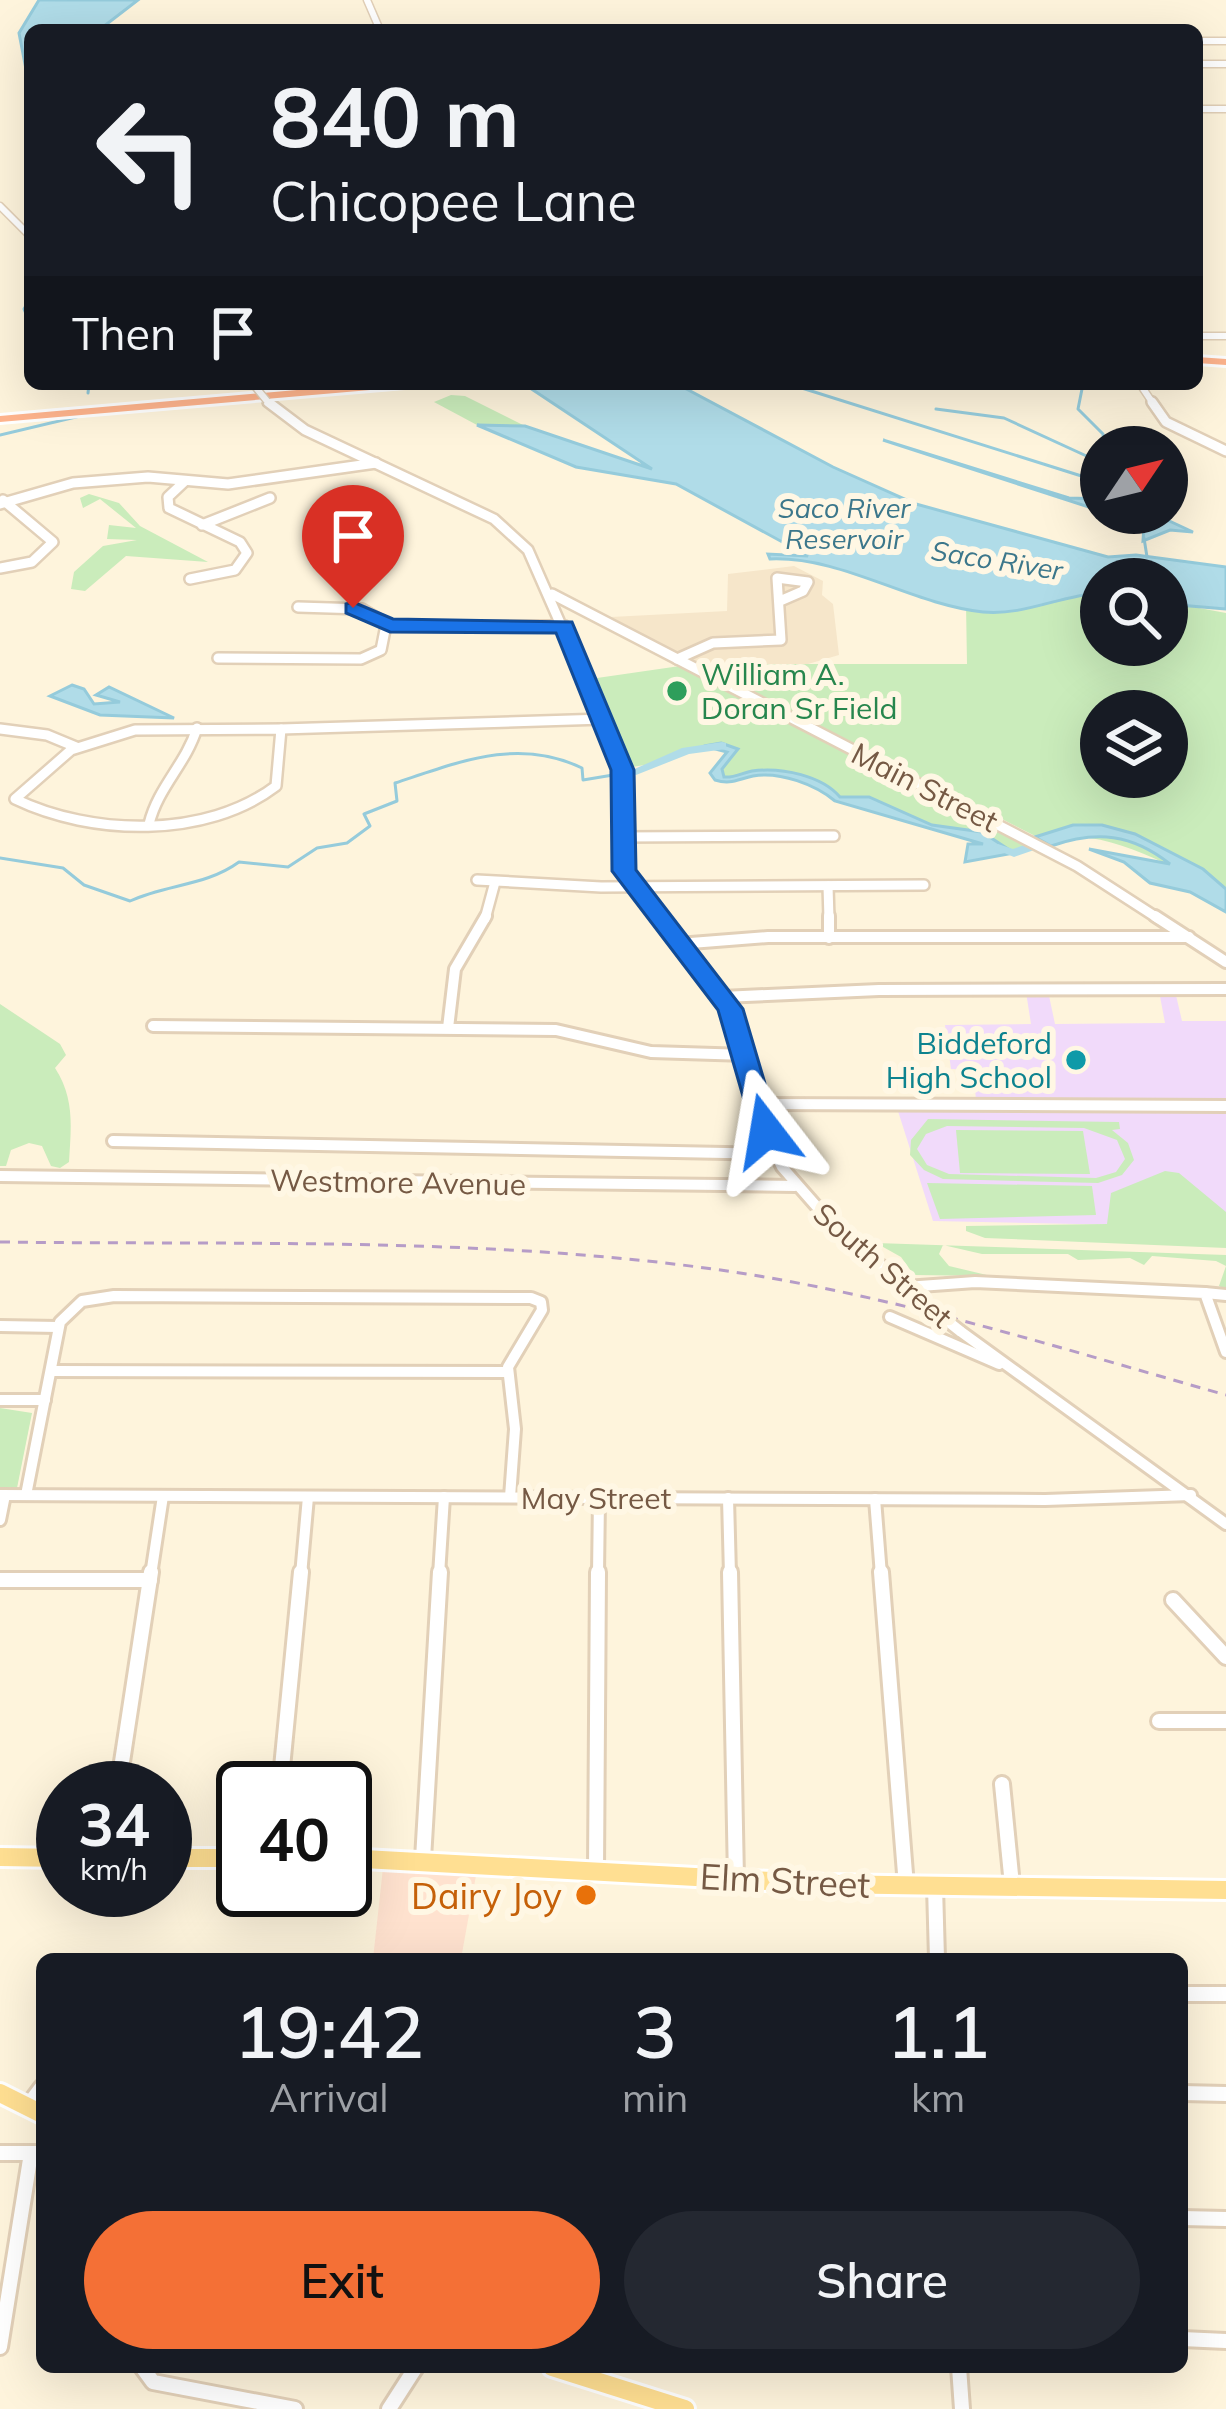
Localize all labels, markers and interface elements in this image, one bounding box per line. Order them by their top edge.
text: 840 m [270,63,520,168]
icon: left [72,72,228,228]
text: Chicopee Lane [270,167,637,235]
icon: arrive [200,300,266,366]
text: Then [72,305,176,361]
north arrow [1080,426,1188,534]
map controls [1080,426,1188,798]
pin [302,485,404,608]
water label: Saco River Reservoir [778,491,911,556]
icon: arrive [320,503,386,569]
water label: Saco River [929,533,1066,587]
button: search [1080,558,1188,666]
place label: William A. Doran Sr Field [701,655,898,727]
marker: William A. Doran Sr Field [664,678,690,704]
button: layers [1080,690,1188,798]
street label: Main Street [845,734,1005,840]
place label: Biddeford High School [886,1024,1052,1096]
marker: Biddeford High School [1063,1047,1089,1073]
position arrow [703,1068,829,1194]
street label: Westmore Avenue [270,1161,526,1203]
street label: South Street [806,1194,960,1336]
street label: May Street [521,1479,671,1517]
speed limit sign: 40 [216,1761,372,1917]
text: 34 [78,1786,150,1861]
text: km/h [80,1850,148,1888]
street label: Elm Street [699,1853,871,1907]
place label: Dairy Joy [411,1873,562,1918]
marker: Dairy Joy [573,1882,599,1908]
text: 19:42 [234,1986,424,2076]
text: 3 [634,1986,677,2076]
text: 1.1 [886,1986,990,2076]
text: Arrival [269,2073,389,2122]
text: min [622,2073,688,2122]
text: km [911,2073,965,2122]
button: Exit [84,2211,600,2349]
button: Share [624,2211,1140,2349]

